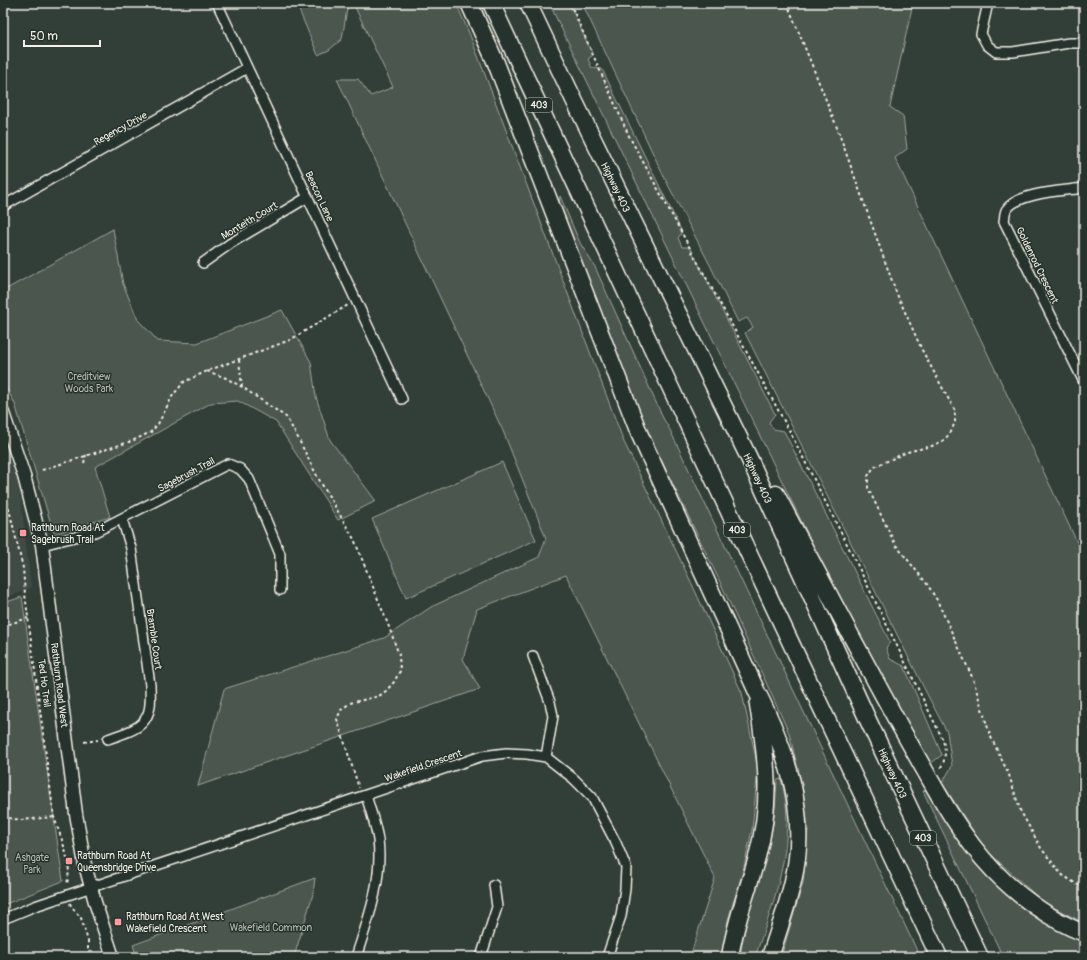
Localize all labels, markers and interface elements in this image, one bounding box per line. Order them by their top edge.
scale bar [24,22,100,48]
text: 50 m [30,29,58,44]
road number: 403 [526,98,552,112]
street label: Regency Drive [92,109,149,148]
street label: Highway 403 [598,161,633,215]
street label: Beacon Lane [302,169,336,223]
street label: Monteith Court [219,199,281,242]
street label: Goldenrod Crescent [1013,225,1061,307]
park label: Creditview Woods Park [65,371,114,395]
street label: Highway 403 [740,451,774,506]
street label: Sagebrush Trail [156,455,217,495]
place label: Rathburn Road At Sagebrush Trail [31,522,106,546]
road number: 403 [724,523,750,537]
marker: Rathburn Road At Sagebrush Trail [18,528,28,538]
street label: Bramble Court [144,608,164,671]
street label: Rathburn Road West [48,642,70,729]
street label: Ted Ho Trail [35,658,53,708]
street label: Highway 403 [875,746,909,801]
street label: Wakefield Crescent [383,747,464,785]
road number: 403 [910,831,936,845]
place label: Rathburn Road At Queensbridge Drive [77,850,156,874]
park label: Ashgate Park [15,852,49,876]
marker: Rathburn Road At Queensbridge Drive [64,856,74,866]
place label: Rathburn Road At West Wakefield Crescent [126,911,225,935]
marker: Rathburn Road At West Wakefield Crescent [113,917,123,927]
park label: Wakefield Common [230,922,313,934]

